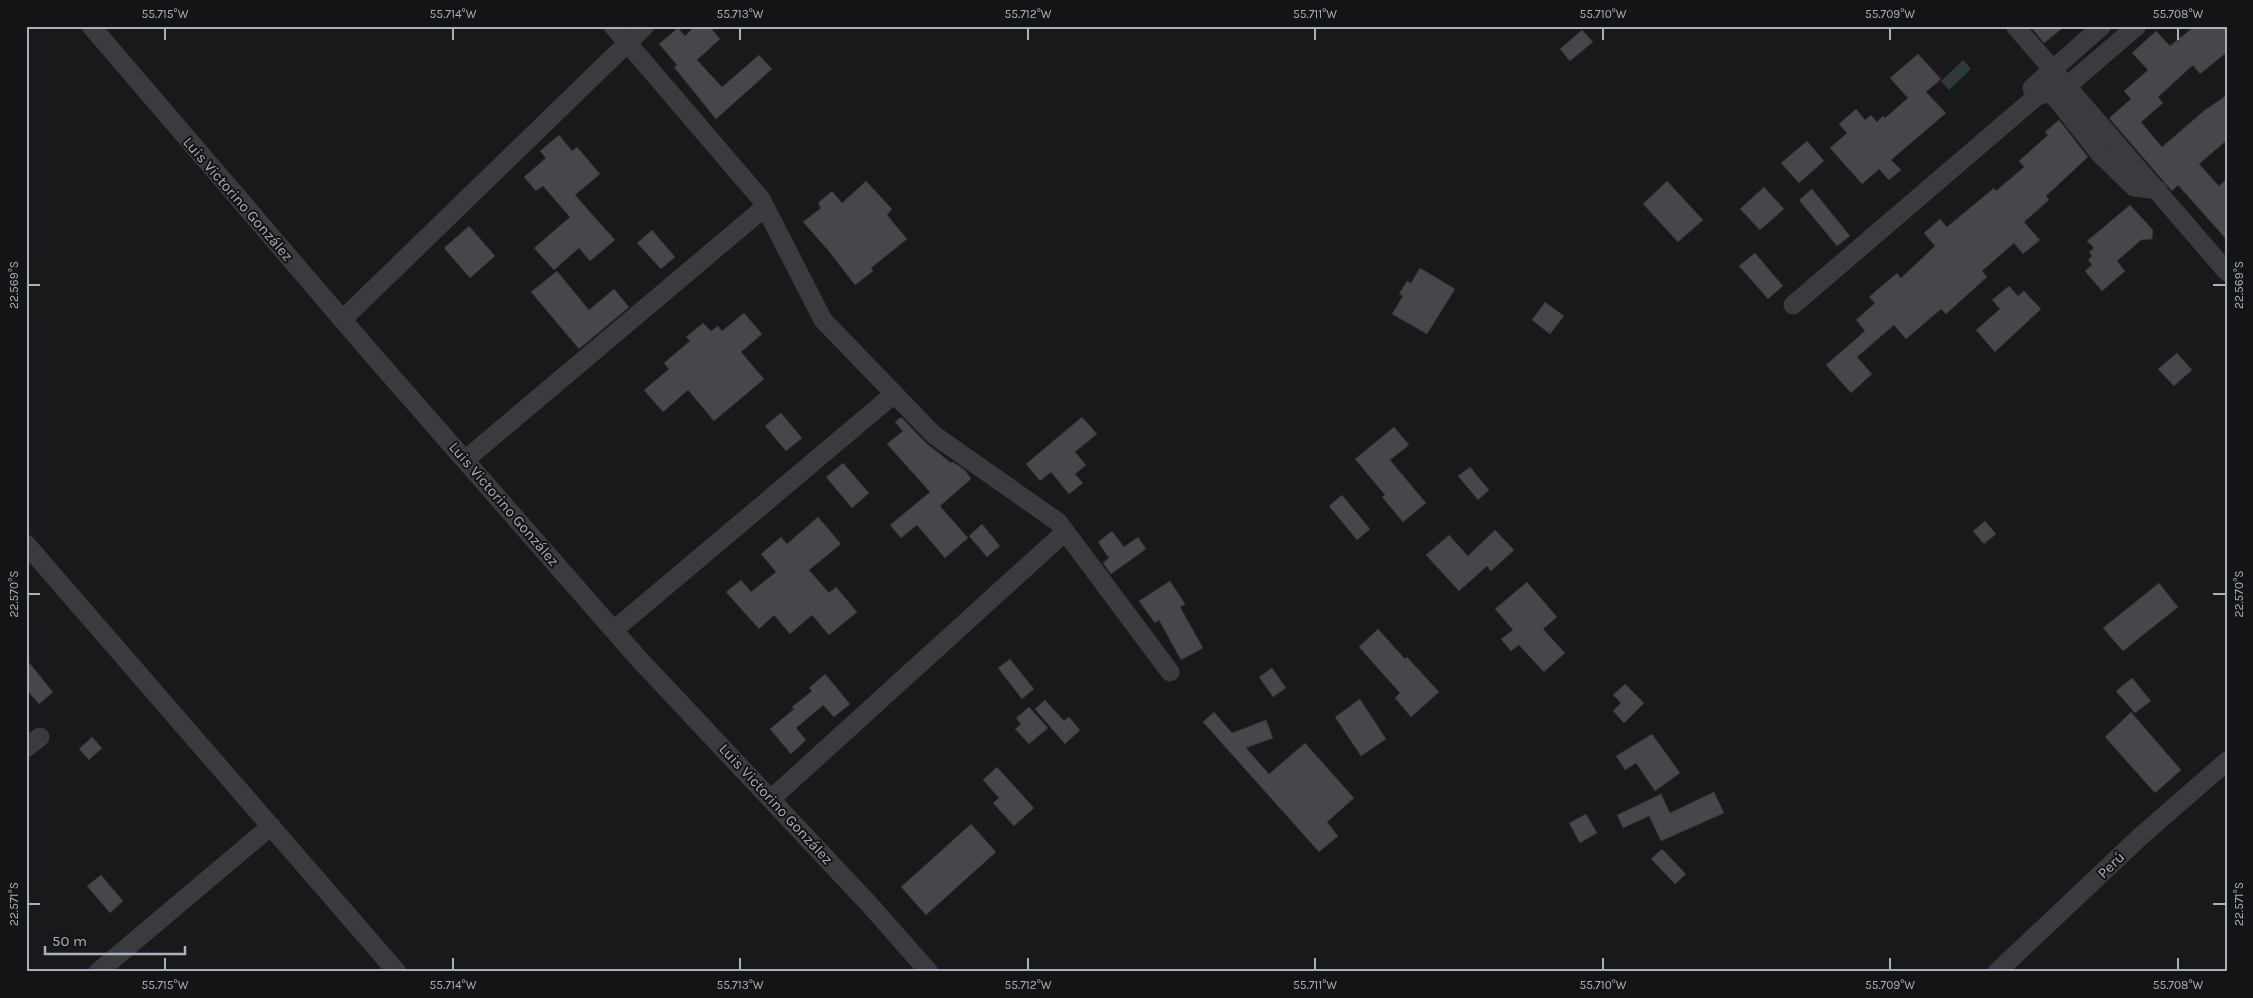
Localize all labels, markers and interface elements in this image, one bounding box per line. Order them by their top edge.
text: 55.715°W [142,7,189,21]
text: 55.714°W [430,7,477,21]
text: 55.713°W [716,7,764,21]
text: 55.712°W [1004,7,1052,21]
text: 55.711°W [1293,7,1337,21]
text: 55.710°W [1579,7,1627,21]
text: 55.709°W [1865,7,1915,21]
text: 55.708°W [2153,7,2204,21]
street label: Luis Victorino González [179,133,297,265]
text: 22.569°S [7,261,21,309]
text: 22.569°S [2232,261,2246,309]
street label: Luis Victorino González [445,438,563,570]
text: 22.570°S [7,571,21,617]
text: 22.570°S [2232,571,2246,617]
street label: Luis Victorino González [715,740,837,868]
street label: Perú [2094,848,2128,882]
text: 22.571°S [7,882,21,926]
text: 22.571°S [2232,882,2246,926]
scale bar [45,923,185,955]
text: 50 m [52,932,87,950]
text: 55.715°W [142,978,189,992]
text: 55.714°W [430,978,477,992]
text: 55.713°W [716,978,764,992]
text: 55.712°W [1004,978,1052,992]
text: 55.711°W [1293,978,1337,992]
text: 55.710°W [1579,978,1627,992]
text: 55.709°W [1865,978,1915,992]
text: 55.708°W [2153,978,2204,992]

